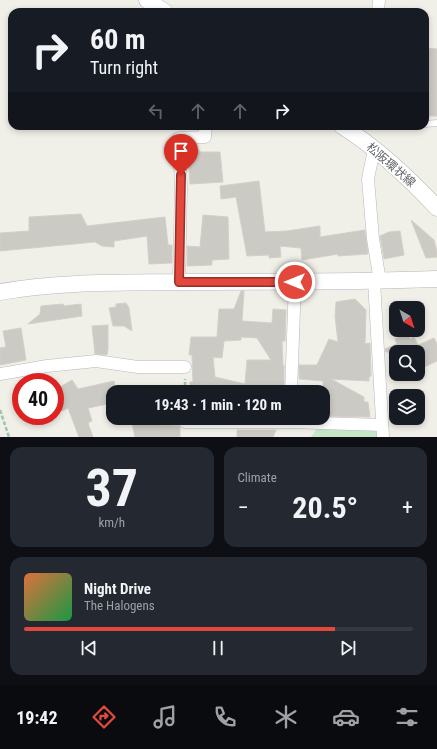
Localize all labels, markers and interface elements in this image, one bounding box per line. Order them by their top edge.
text: 60 m [90,23,146,56]
icon: right [24,24,76,76]
text: Turn right [90,57,158,78]
icon: left [145,100,167,122]
icon: ahead [187,100,209,122]
icon: ahead [229,100,251,122]
icon: right [271,100,293,122]
pin [164,134,198,175]
icon: arrive [170,140,192,162]
street label: 松阪環状線 [364,140,418,190]
position arrow [274,261,316,303]
north arrow [389,301,425,337]
map controls [389,301,425,425]
button: search [389,345,425,381]
speed limit sign: 40 [12,373,64,425]
button: layers [389,389,425,425]
text: 19:43 · 1 min · 120 m [154,396,282,414]
text: 37 [85,458,138,519]
text: Climate [238,470,277,485]
text: 20.5° [292,490,358,525]
text: − [238,495,249,520]
text: + [402,495,413,520]
text: km/h [98,515,125,530]
text: Night Drive [84,580,151,598]
text: The Halogens [84,598,155,613]
icon: previous [78,637,100,659]
icon: pause [207,637,229,659]
icon: next [337,637,359,659]
icon: directions [90,703,118,731]
icon: music [151,703,179,731]
icon: phone [211,703,239,731]
icon: climate [272,703,300,731]
icon: car [332,703,360,731]
icon: filters [393,703,421,731]
text: 19:42 [16,707,58,728]

